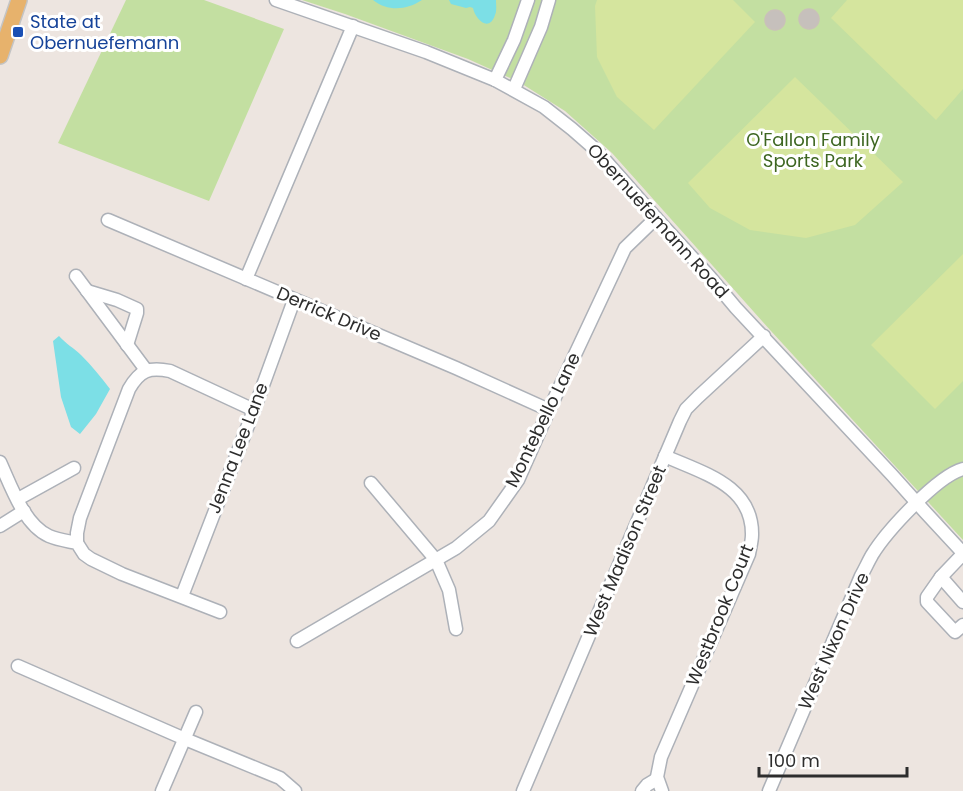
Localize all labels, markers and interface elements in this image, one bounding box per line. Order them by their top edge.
place label: State at Obernuefemann [30,9,179,55]
marker: State at Obernuefemann [11,25,25,39]
park label: O'Fallon Family Sports Park [746,127,880,173]
street label: Obernuefemann Road [582,138,735,304]
street label: Derrick Drive [273,280,386,347]
street label: Montebello Lane [499,348,586,491]
street label: Jenna Lee Lane [201,379,274,517]
street label: West Madison Street [577,461,672,640]
street label: Westbrook Court [680,540,759,689]
street label: West Nixon Drive [792,568,875,714]
scale bar [759,740,908,778]
text: 100 m [768,748,820,773]

